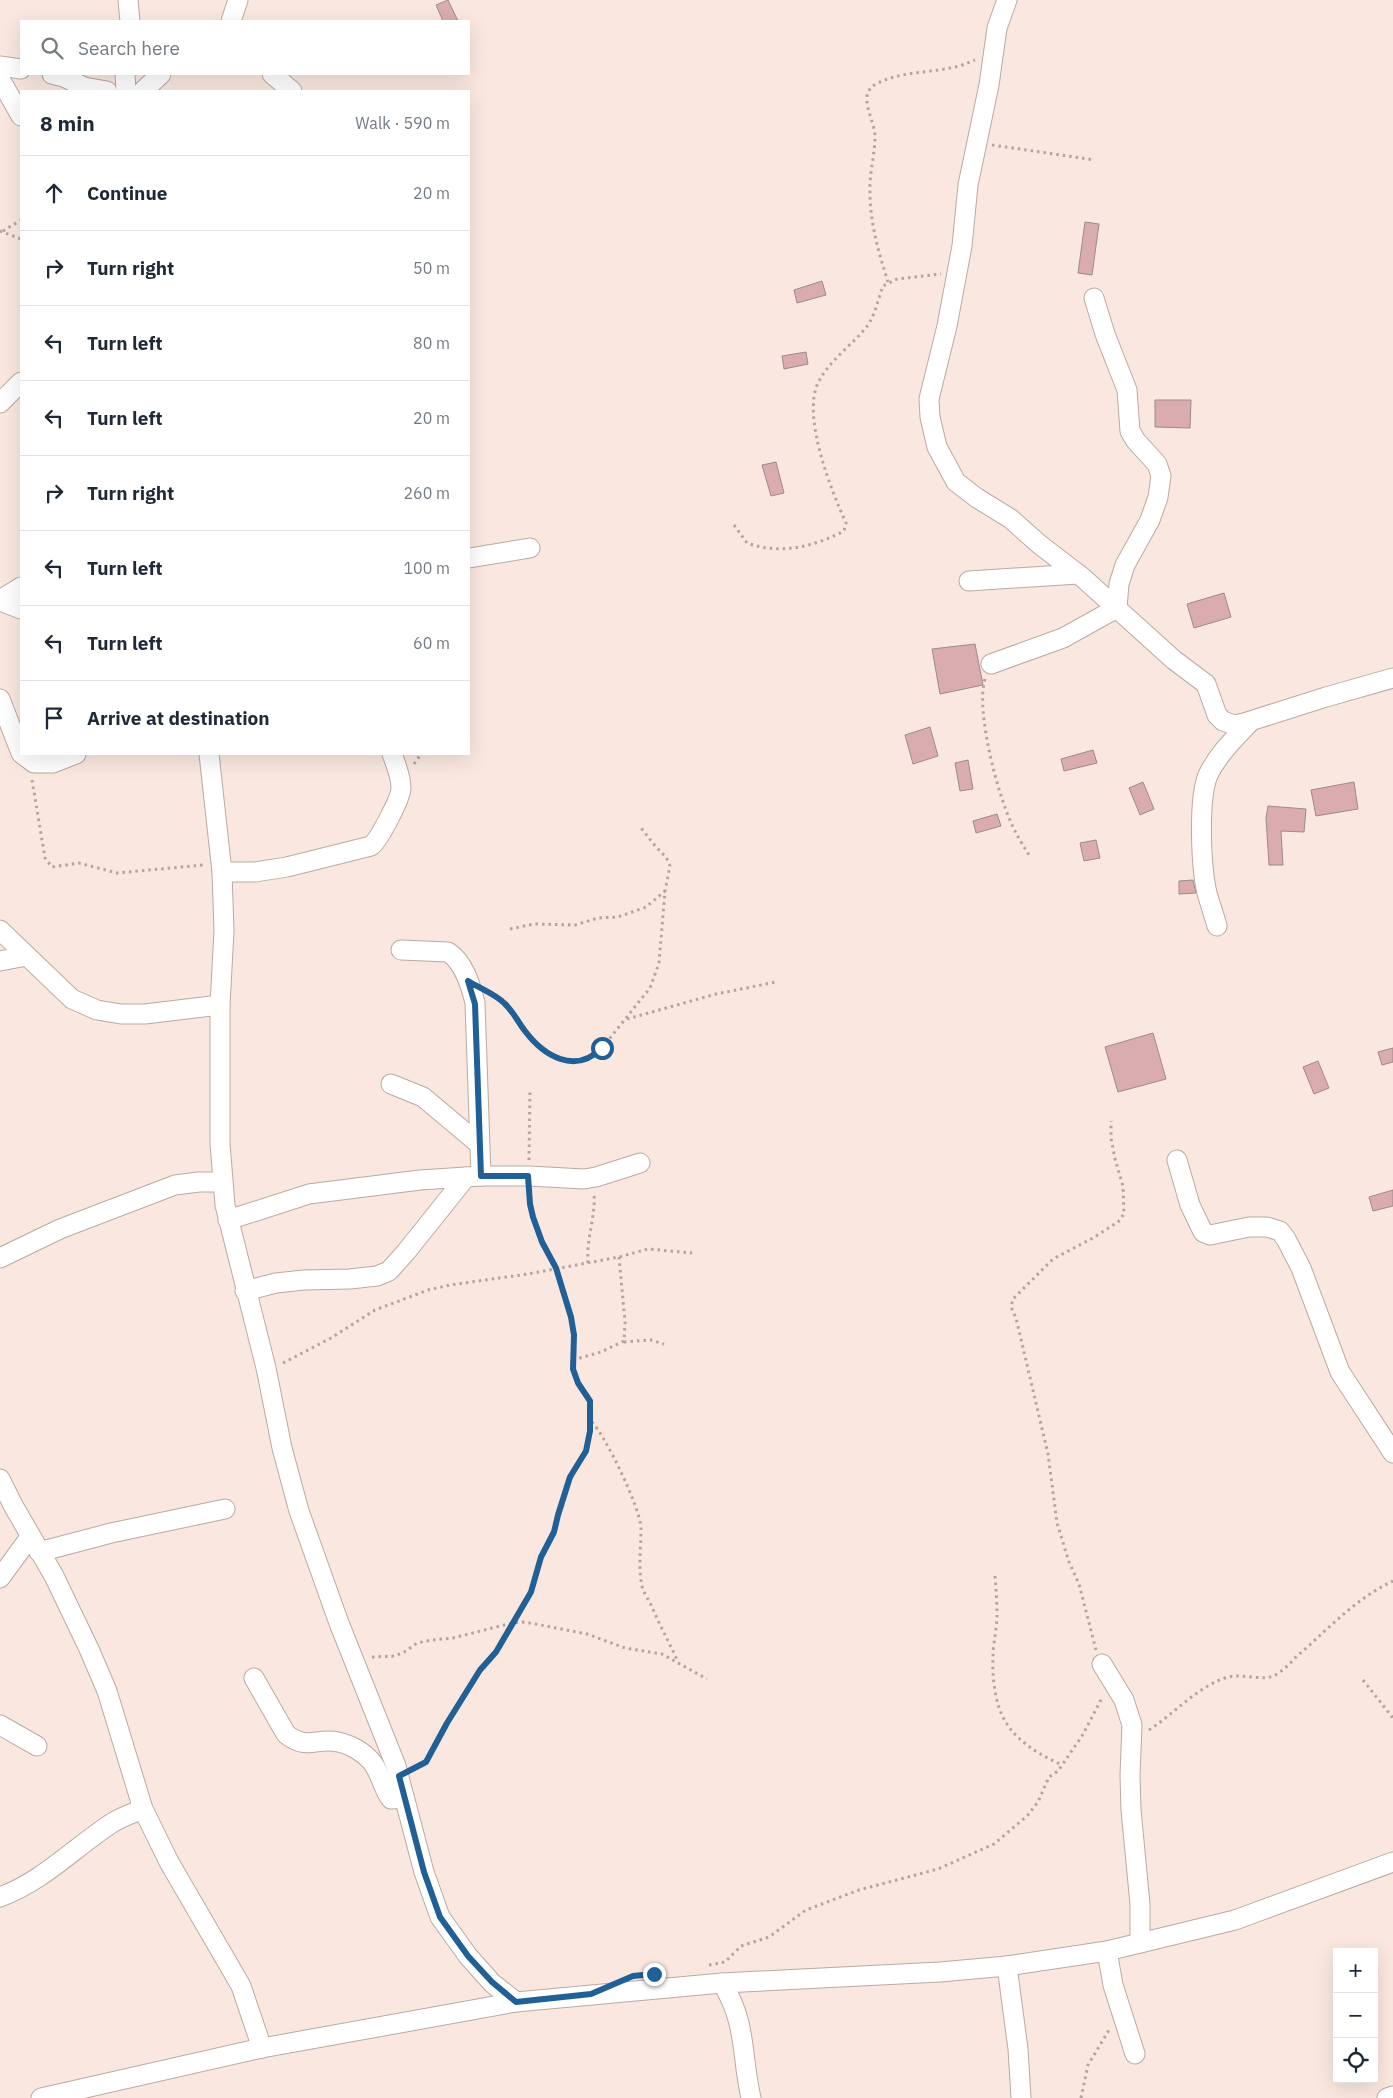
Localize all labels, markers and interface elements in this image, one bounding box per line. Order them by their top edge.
search box [20,20,470,75]
icon: search [38,34,66,62]
text: Search here [78,36,180,60]
text: 8 min [40,109,95,137]
text: Walk · 590 m [355,113,450,133]
icon: ahead [40,179,68,207]
text: Continue [87,181,167,205]
text: 20 m [413,183,450,203]
icon: right [40,254,68,282]
text: Turn right [87,256,174,280]
text: 50 m [413,258,450,278]
icon: left [40,329,68,357]
text: Turn left [87,331,163,355]
text: 80 m [413,333,450,353]
icon: left [40,404,68,432]
text: Turn left [87,406,163,430]
text: 20 m [413,408,450,428]
icon: right [40,479,68,507]
text: Turn right [87,481,174,505]
text: 260 m [403,483,450,503]
icon: left [40,554,68,582]
text: Turn left [87,556,163,580]
text: 100 m [403,558,450,578]
icon: left [40,629,68,657]
text: Turn left [87,631,163,655]
text: 60 m [413,633,450,653]
icon: arrive [40,704,68,732]
text: Arrive at destination [87,706,270,730]
route start [591,1037,614,1060]
map controls [1333,1948,1378,2083]
button: + [1333,1948,1378,1993]
route end [643,1963,666,1986]
button: − [1333,1993,1378,2038]
button: locate [1333,2038,1378,2083]

